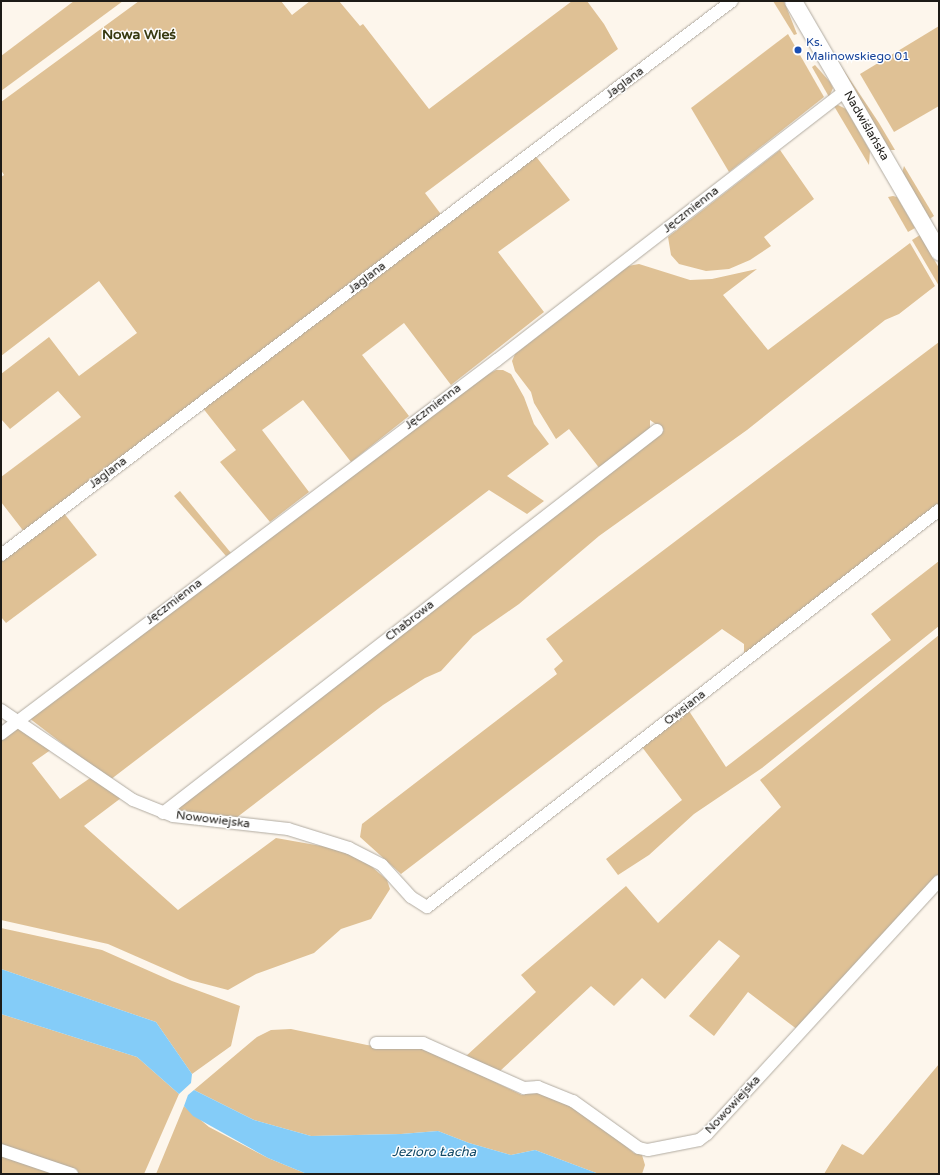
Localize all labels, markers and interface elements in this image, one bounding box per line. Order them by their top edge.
district label: Nowa Wieś [102,27,176,43]
place label: Ks. Malinowskiego 01 [806,36,909,64]
marker: Ks. Malinowskiego 01 [793,45,803,55]
street label: Jaglana [603,64,647,102]
street label: Nadwiślańska [840,89,892,163]
street label: Jęczmienna [660,184,722,236]
street label: Jaglana [345,259,389,297]
street label: Jęczmienna [402,381,464,433]
street label: Jaglana [86,454,130,492]
street label: Jęczmienna [143,576,205,628]
street label: Chabrowa [383,598,437,644]
street label: Owsiana [661,687,709,729]
street label: Nowowiejska [175,808,251,832]
street label: Nowowiejska [702,1073,764,1137]
water label: Jezioro Łacha [392,1144,476,1160]

